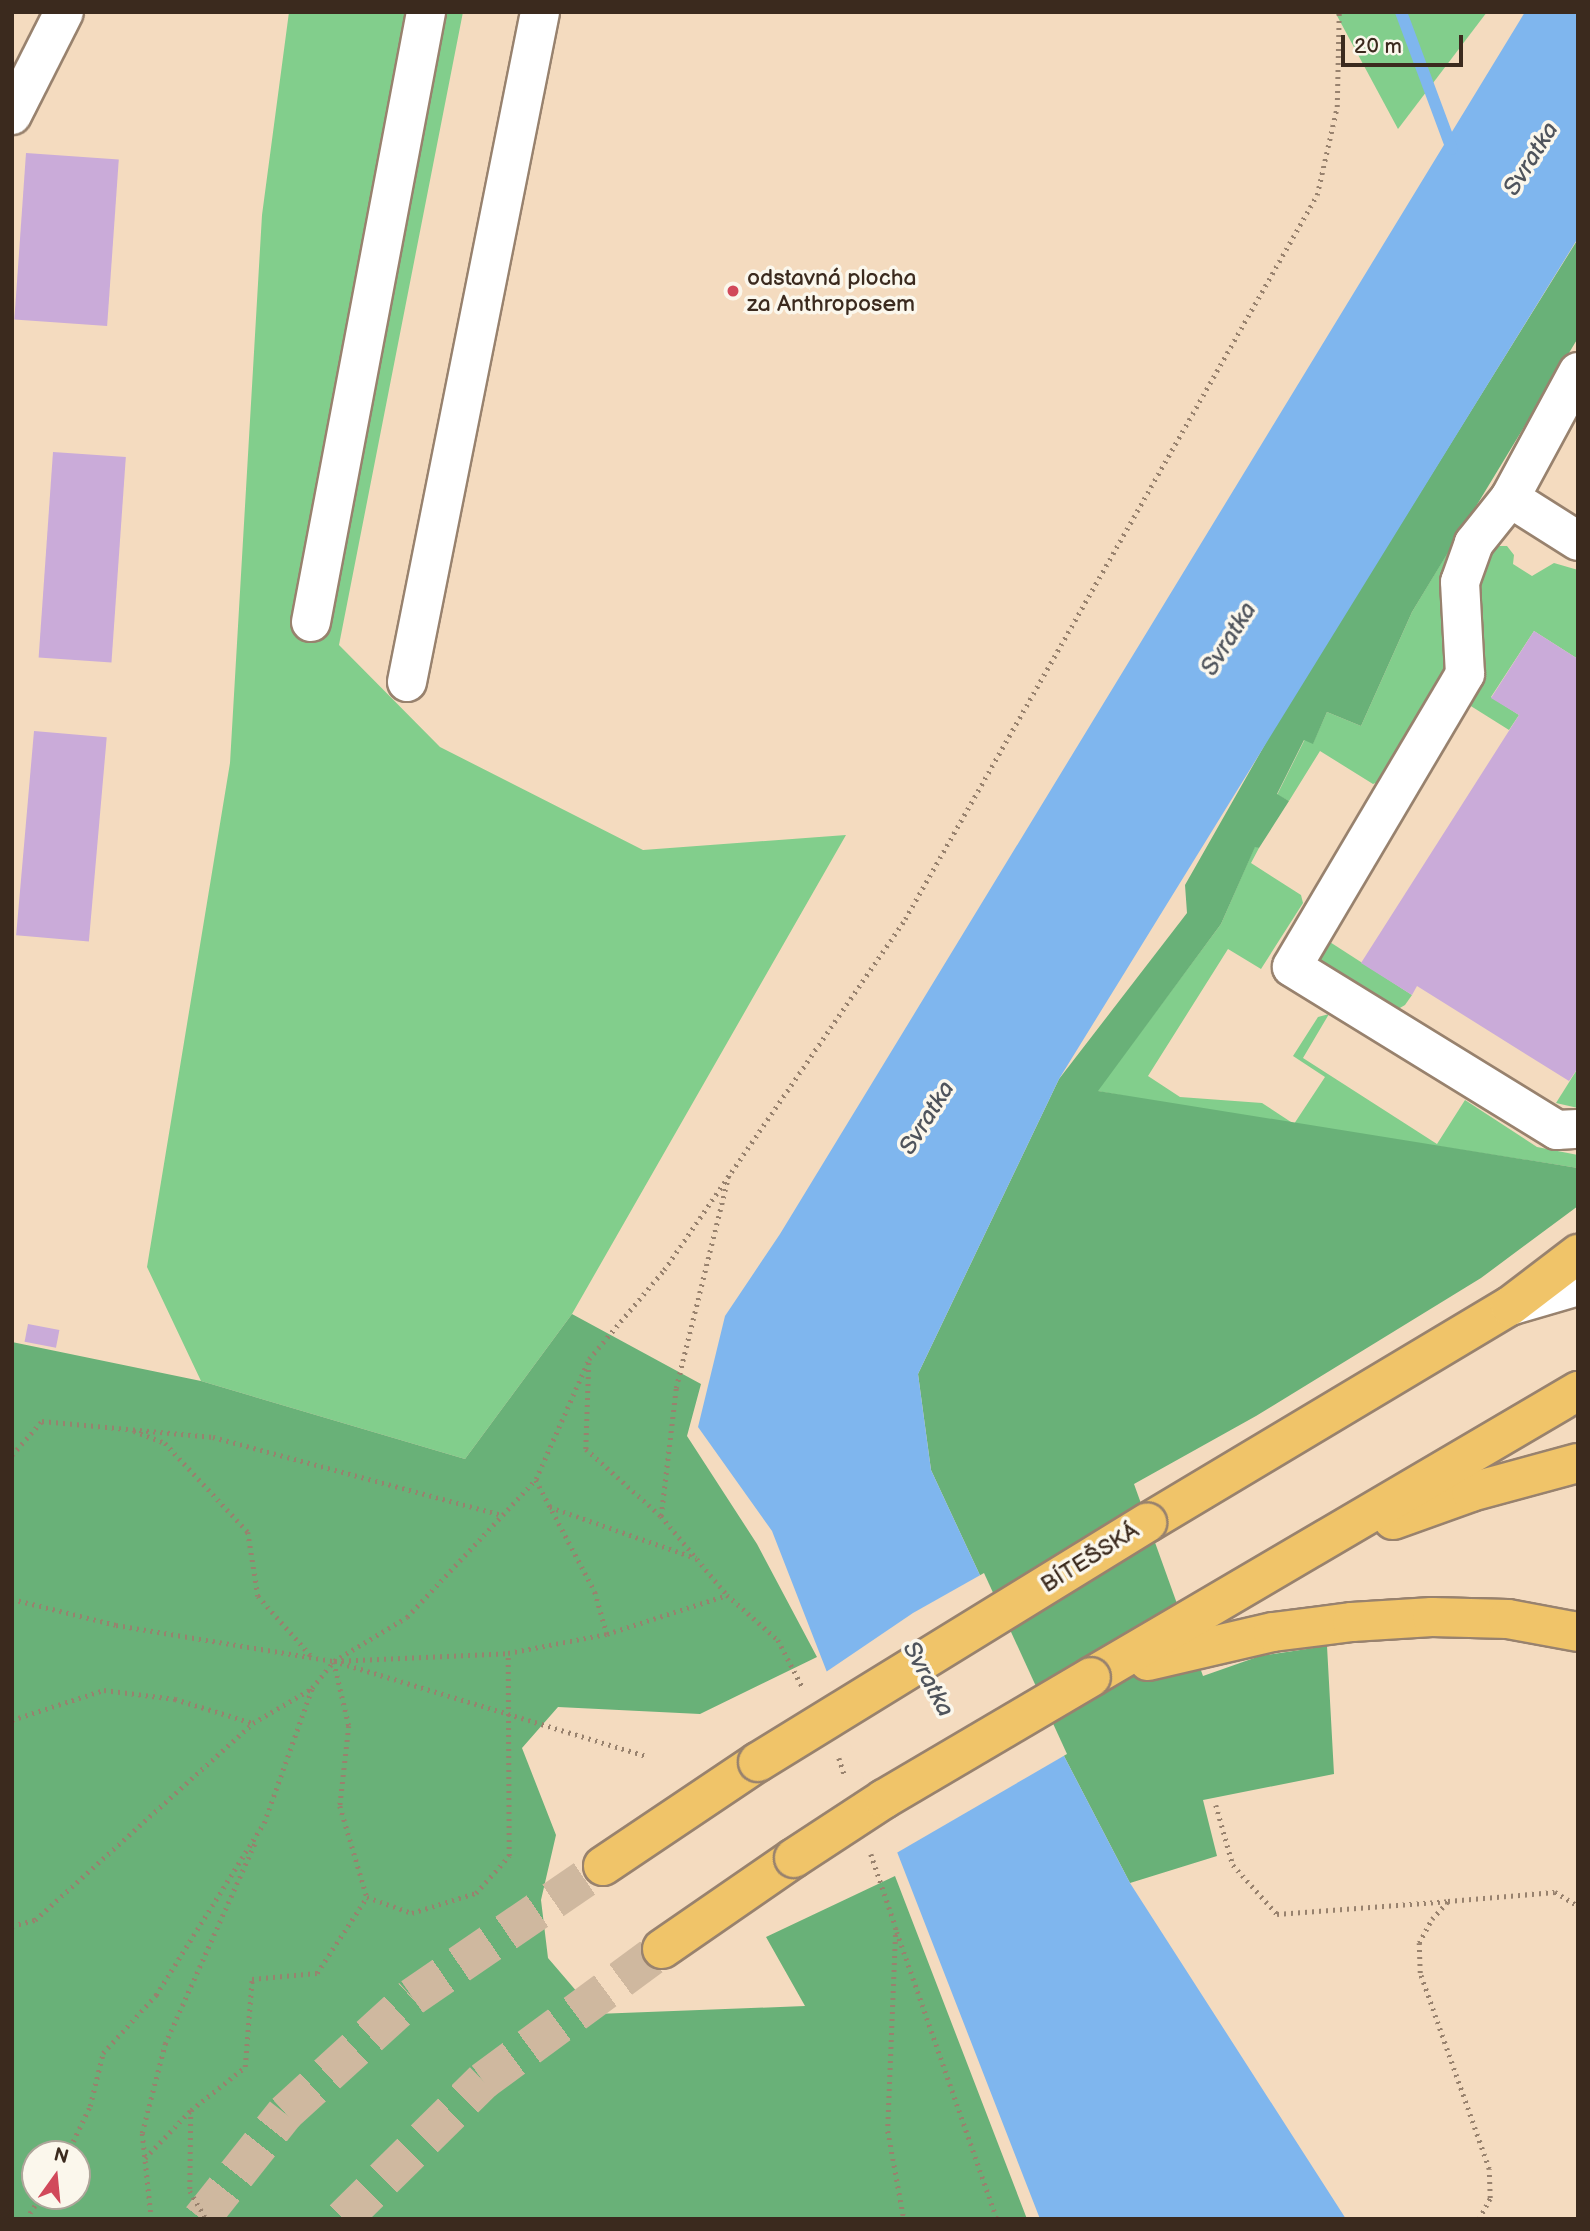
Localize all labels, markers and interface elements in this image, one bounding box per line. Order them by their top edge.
scale bar [1345,21,1468,65]
text: 20 m [1354,34,1402,59]
water label: Svratka [1497,117,1565,201]
place label: odstavná plocha za Anthroposem [747,264,917,318]
marker: odstavná plocha za Anthroposem [725,283,741,299]
water label: Svratka [1195,597,1263,681]
water label: Svratka [893,1076,961,1160]
street label: BÍTEŠSKÁ [1036,1517,1144,1599]
water label: Svratka [896,1636,960,1722]
north arrow [21,2140,91,2210]
text: N [51,2143,71,2169]

